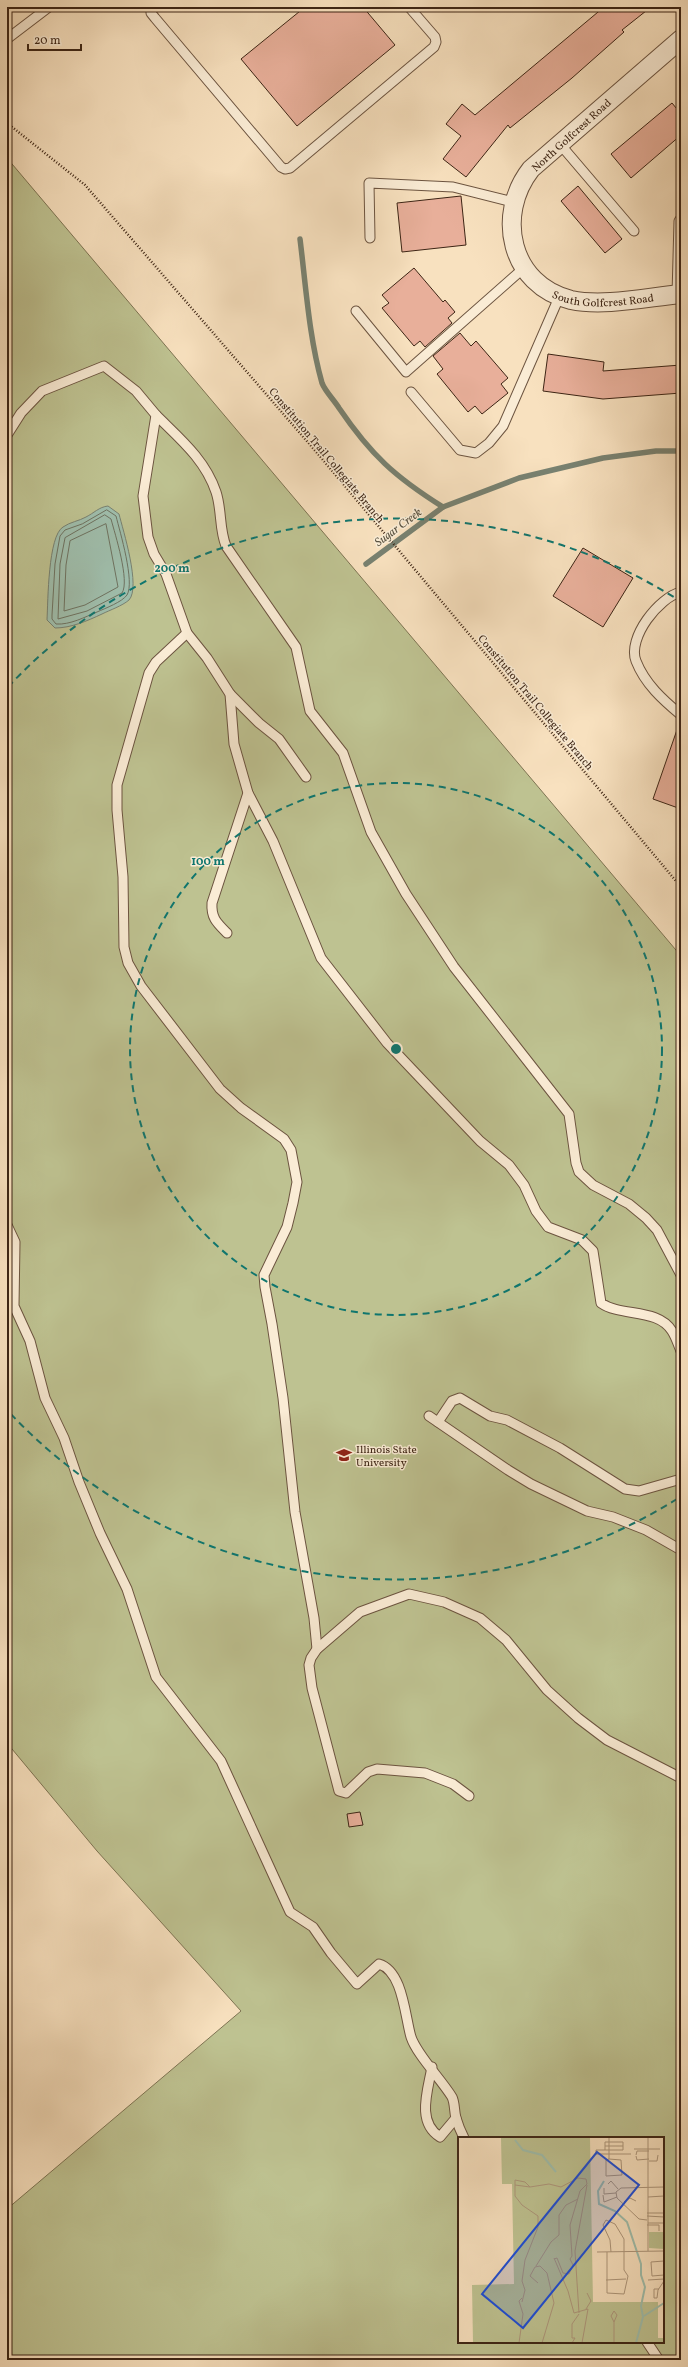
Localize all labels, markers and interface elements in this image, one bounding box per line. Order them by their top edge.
scale bar [28,26,81,52]
text: 20 m [34,33,61,49]
street label: North Golfcrest Road [529,96,615,176]
street label: South Golfcrest Road [549,288,655,311]
street label: Constitution Trail Collegiate Branch [265,385,387,527]
water label: Sugar Creek [372,504,426,551]
text: 200 m [154,561,190,577]
street label: Constitution Trail Collegiate Branch [474,632,596,774]
text: 100 m [191,854,225,870]
centre of rings [389,1042,403,1056]
place label: Illinois State University [356,1443,417,1471]
school or university icon: Illinois State University [335,1446,353,1464]
inset map [458,2137,664,2343]

